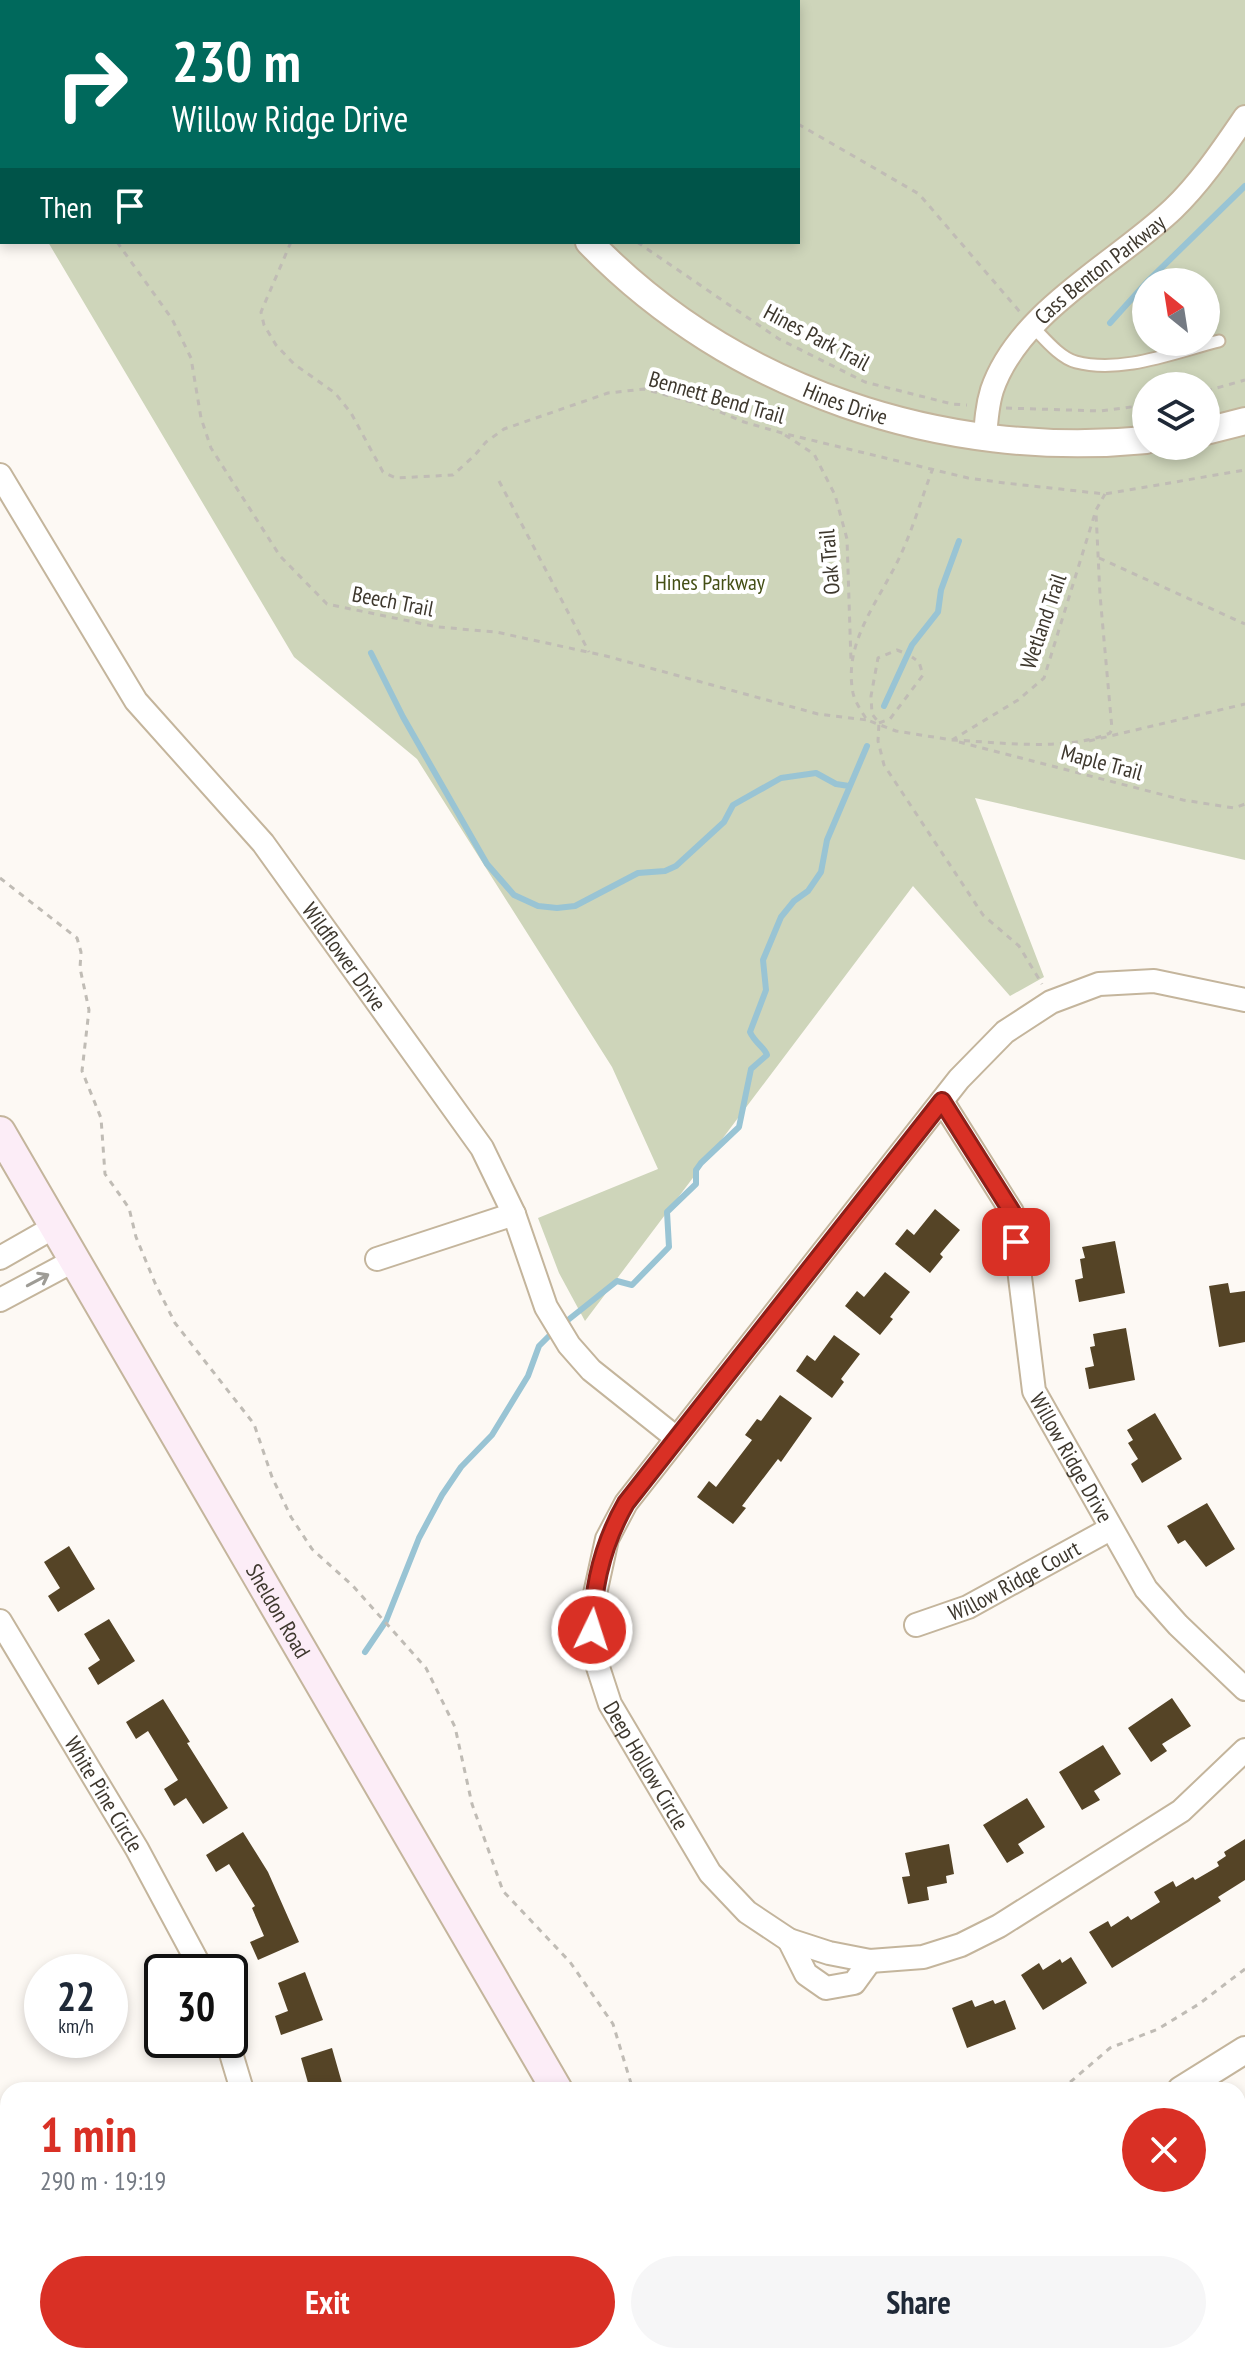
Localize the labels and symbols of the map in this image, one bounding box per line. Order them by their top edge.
street label: Cass Benton Parkway [1028,208,1172,330]
north arrow [1132,268,1220,356]
street label: Hines Park Trail [759,297,876,377]
street label: Bennett Bend Trail [646,364,789,430]
street label: Hines Drive [799,375,891,431]
street label: Oak Trail [812,527,846,596]
park label: Hines Parkway [655,568,766,596]
street label: Wetland Trail [1014,569,1073,672]
street label: Beech Trail [350,579,437,623]
street label: Maple Trail [1058,738,1147,787]
street label: Wildflower Drive [296,897,393,1016]
pin [982,1208,1050,1276]
one-way arrow [25,1272,49,1287]
street label: Willow Ridge Drive [1024,1388,1119,1527]
street label: Willow Ridge Court [945,1534,1085,1627]
street label: Sheldon Road [240,1559,317,1663]
position arrow [550,1588,634,1672]
street label: Deep Hollow Circle [597,1696,695,1835]
street label: White Pine Circle [59,1731,150,1857]
speed limit sign: 30 [144,1954,248,2058]

